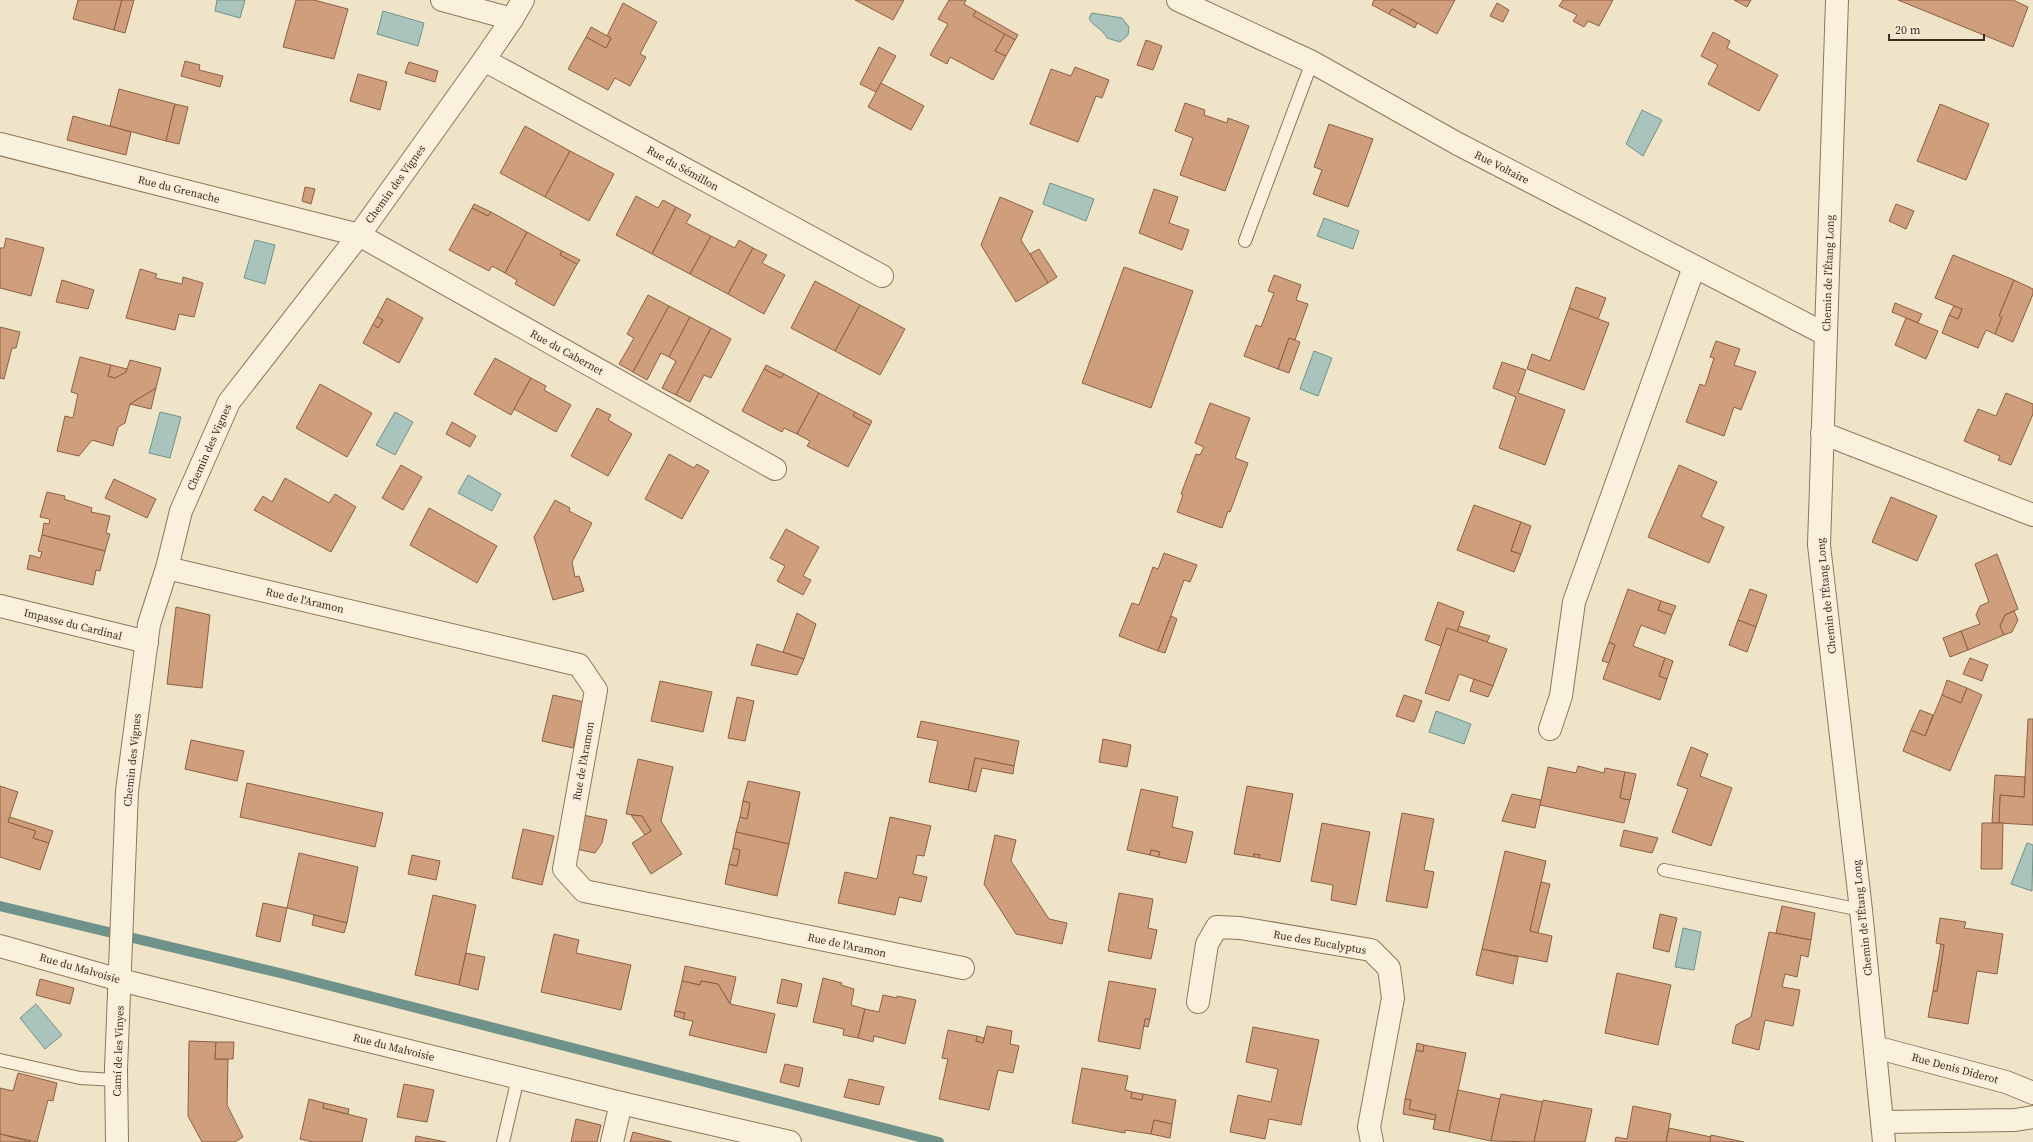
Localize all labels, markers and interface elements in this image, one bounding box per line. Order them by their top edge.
scale bar [1889,16,1984,42]
text: 20 m [1895,22,1921,38]
street label: Chemin des Vignes [362,142,429,227]
street label: Rue du Sémillon [644,142,722,195]
street label: Rue Voltaire [1472,147,1532,188]
street label: Rue du Grenache [136,172,222,207]
street label: Chemin de l'Étang Long [1819,214,1838,332]
street label: Rue du Cabernet [527,326,606,379]
street label: Chemin des Vignes [184,401,235,493]
street label: Chemin de l'Étang Long [1813,537,1840,655]
street label: Rue de l'Aramon [264,584,346,617]
street label: Impasse du Cardinal [22,605,124,644]
street label: Chemin des Vignes [120,713,145,807]
street label: Rue de l'Aramon [569,720,598,802]
street label: Chemin de l'Étang Long [1849,859,1876,977]
street label: Rue des Eucalyptus [1272,927,1368,958]
street label: Rue de l'Aramon [806,930,888,961]
street label: Rue du Malvoisie [38,950,122,987]
street label: Camí de les Vinyes [109,1005,128,1097]
street label: Rue du Malvoisie [352,1030,437,1065]
street label: Rue Denis Diderot [1910,1050,2000,1087]

